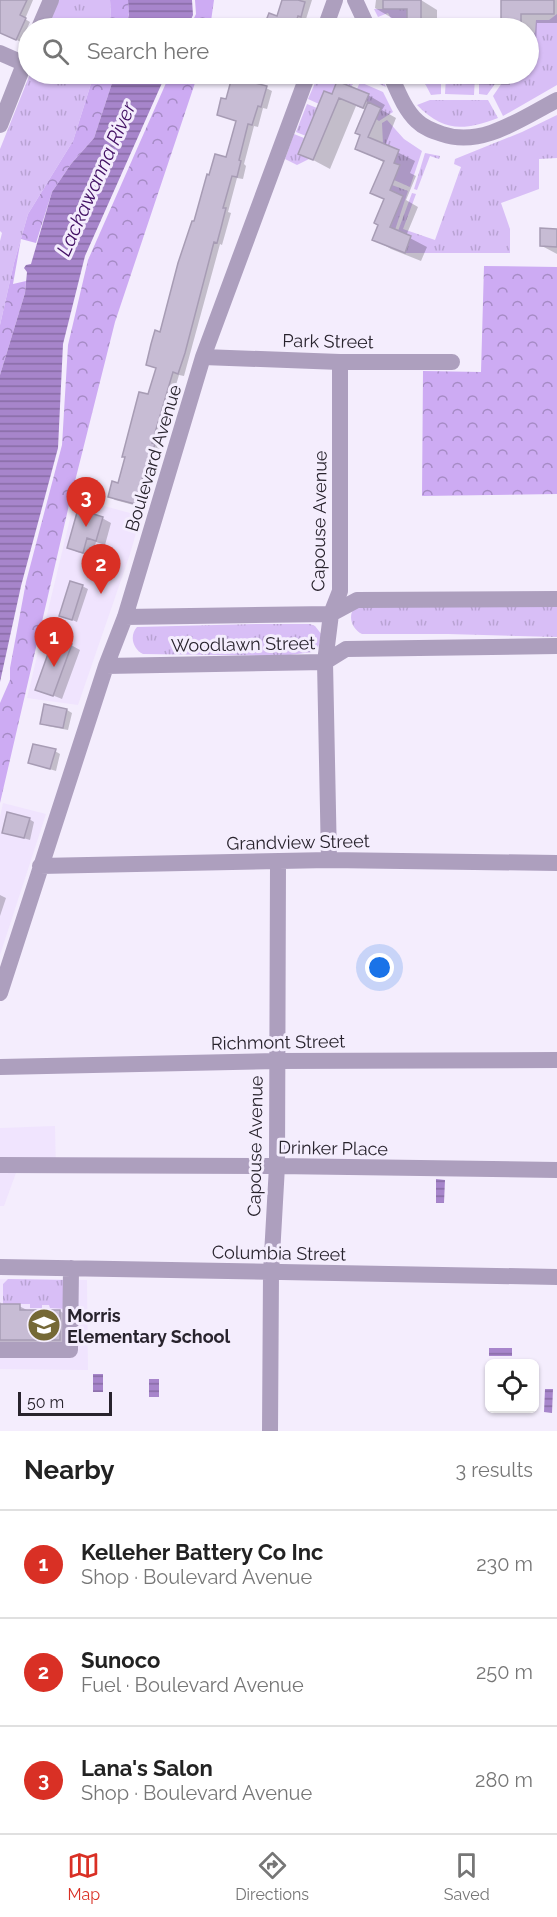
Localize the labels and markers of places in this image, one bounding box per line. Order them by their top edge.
pin: 3 [66,478,106,527]
pin: 2 [82,544,120,594]
pin: 1 [34,618,74,667]
place label: Morris Elementary School [67,1305,231,1347]
school or university icon: Morris Elementary School [26,1307,62,1343]

